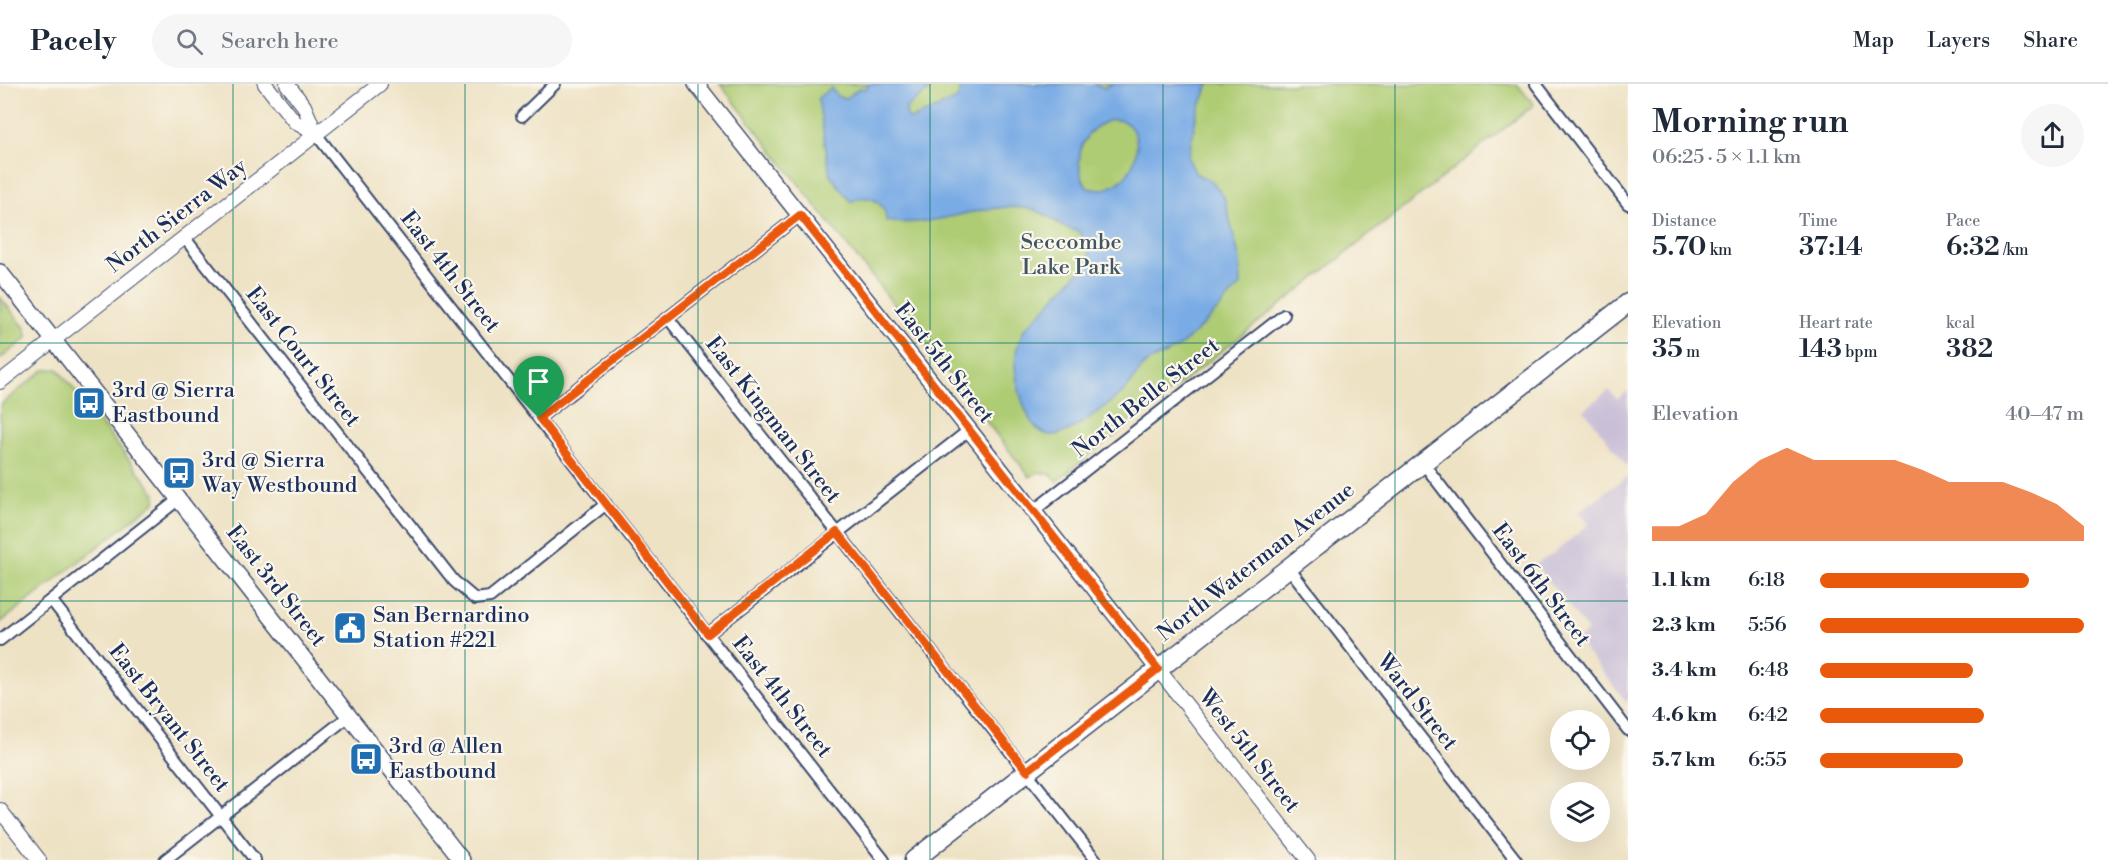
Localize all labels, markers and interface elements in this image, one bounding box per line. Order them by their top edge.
search box [152,14,572,68]
text: Pacely [30,24,116,59]
icon: search [173,25,206,58]
text: Search here [221,28,339,55]
text: Map [1853,28,1894,54]
text: Layers [1927,28,1990,54]
text: Share [2023,28,2078,54]
text: Morning run [1652,102,1849,143]
button: share [2021,104,2084,167]
text: 06:25 · 5 × 1.1 km [1652,145,1801,170]
street label: North Sierra Way [102,153,253,279]
street label: East 4th Street [394,206,506,338]
text: Distance [1652,211,1717,231]
text: Time [1799,211,1838,231]
text: Pace [1946,211,1980,231]
park label: Seccombe Lake Park [1020,229,1122,281]
text: 5.70 [1652,231,1706,263]
text: 37:14 [1799,231,1863,263]
text: 6:32 [1946,231,2000,263]
text: km [1706,240,1732,260]
text: /km [2000,240,2029,260]
street label: East Court Street [240,281,366,433]
street label: East 5th Street [888,297,1000,429]
text: Elevation [1652,313,1721,333]
text: Heart rate [1799,313,1873,333]
text: kcal [1946,313,1975,333]
street label: East Kingman Street [700,331,847,509]
street label: North Belle Street [1067,332,1225,464]
text: 35 [1652,333,1683,365]
text: 143 [1799,333,1842,365]
text: 382 [1946,333,1993,365]
text: m [1683,342,1700,362]
text: bpm [1842,342,1878,362]
pin [513,356,564,418]
icon: arrive [522,365,555,398]
place label: 3rd @ Sierra Eastbound [112,377,236,429]
bus stop icon: 3rd @ Sierra Eastbound [71,385,107,421]
text: Elevation [1652,402,1739,427]
text: 40–47 m [2005,402,2084,427]
place label: 3rd @ Sierra Way Westbound [201,447,358,499]
bus stop icon: 3rd @ Sierra Way Westbound [161,455,197,491]
street label: North Waterman Avenue [1152,476,1360,648]
street label: East 6th Street [1486,518,1596,652]
street label: East 3rd Street [220,520,332,652]
text: 1.1 km [1652,568,1711,593]
text: 6:18 [1748,568,1785,593]
place label: San Bernardino Station #221 [373,602,530,654]
public building icon: San Bernardino Station #221 [332,610,368,646]
text: 2.3 km [1652,613,1716,638]
text: 5:56 [1748,613,1787,638]
street label: East 4th Street [726,631,838,763]
street label: East Bryant Street [103,638,236,798]
street label: Ward Street [1370,647,1463,756]
text: 3.4 km [1652,658,1717,683]
text: 6:48 [1748,658,1789,683]
street label: West 5th Street [1192,683,1306,818]
text: 4.6 km [1652,703,1717,728]
text: 6:42 [1748,703,1788,728]
map controls [1550,710,1610,842]
button: locate [1550,710,1610,770]
place label: 3rd @ Allen Eastbound [389,733,503,785]
bus stop icon: 3rd @ Allen Eastbound [348,741,384,777]
text: 5.7 km [1652,748,1715,773]
text: 6:55 [1748,748,1787,773]
button: layers [1550,782,1610,842]

